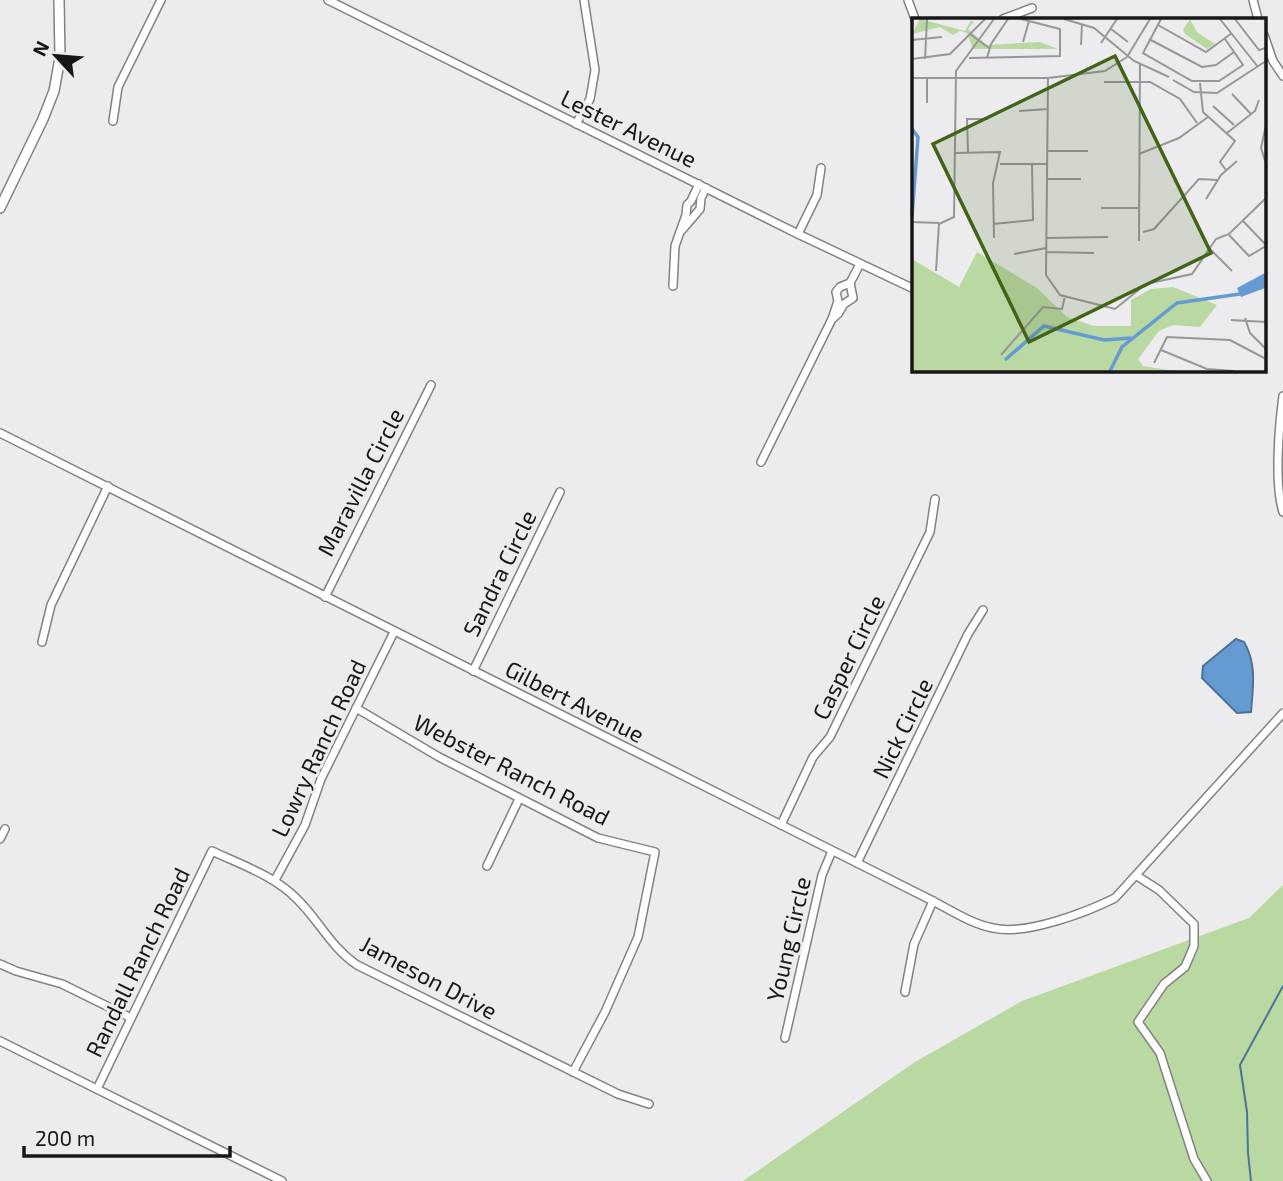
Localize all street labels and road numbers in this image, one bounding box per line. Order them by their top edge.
street label: Lester Avenue [557,83,701,173]
street label: Maravilla Circle [311,403,409,561]
street label: Sandra Circle [456,505,542,641]
street label: Casper Circle [806,590,890,724]
street label: Gilbert Avenue [501,654,649,748]
street label: Lowry Ranch Road [265,655,371,841]
street label: Nick Circle [866,673,938,783]
street label: Webster Ranch Road [409,707,615,831]
street label: Randall Ranch Road [79,863,195,1061]
street label: Young Circle [760,874,816,1004]
street label: Jameson Drive [356,929,502,1025]

